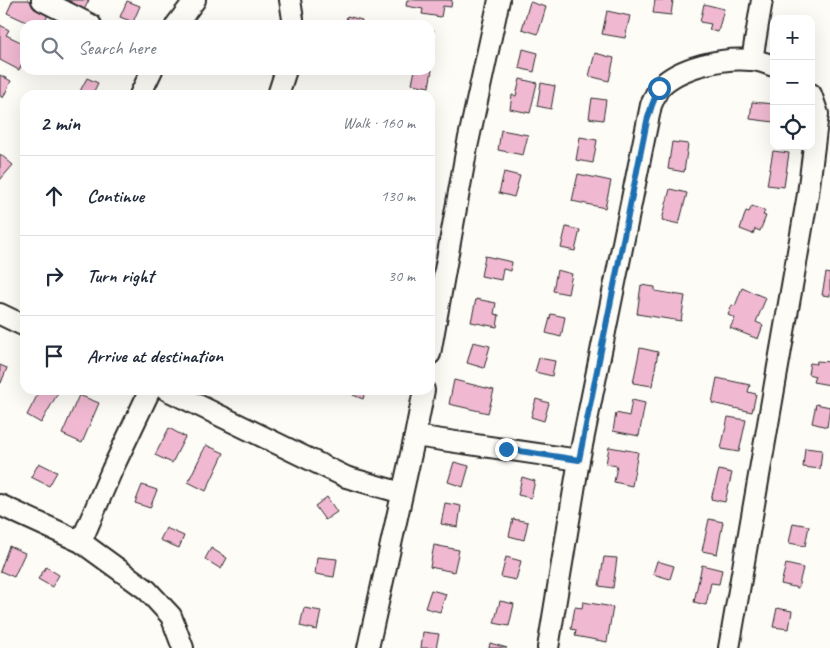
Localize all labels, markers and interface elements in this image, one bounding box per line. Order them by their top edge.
map controls [770,15,815,150]
button: + [770,15,815,60]
search box [20,20,435,75]
icon: search [38,34,66,62]
text: Search here [78,36,155,60]
button: − [770,60,815,105]
route start [648,77,671,100]
button: locate [770,105,815,150]
text: 2 min [40,110,80,136]
text: Walk · 160 m [343,113,415,133]
icon: ahead [40,182,68,210]
text: Continue [87,184,144,208]
text: 130 m [381,186,415,206]
icon: right [40,262,68,290]
text: Turn right [87,264,154,288]
text: 30 m [388,266,415,286]
icon: arrive [40,342,68,370]
text: Arrive at destination [87,344,223,368]
route end [495,438,518,461]

